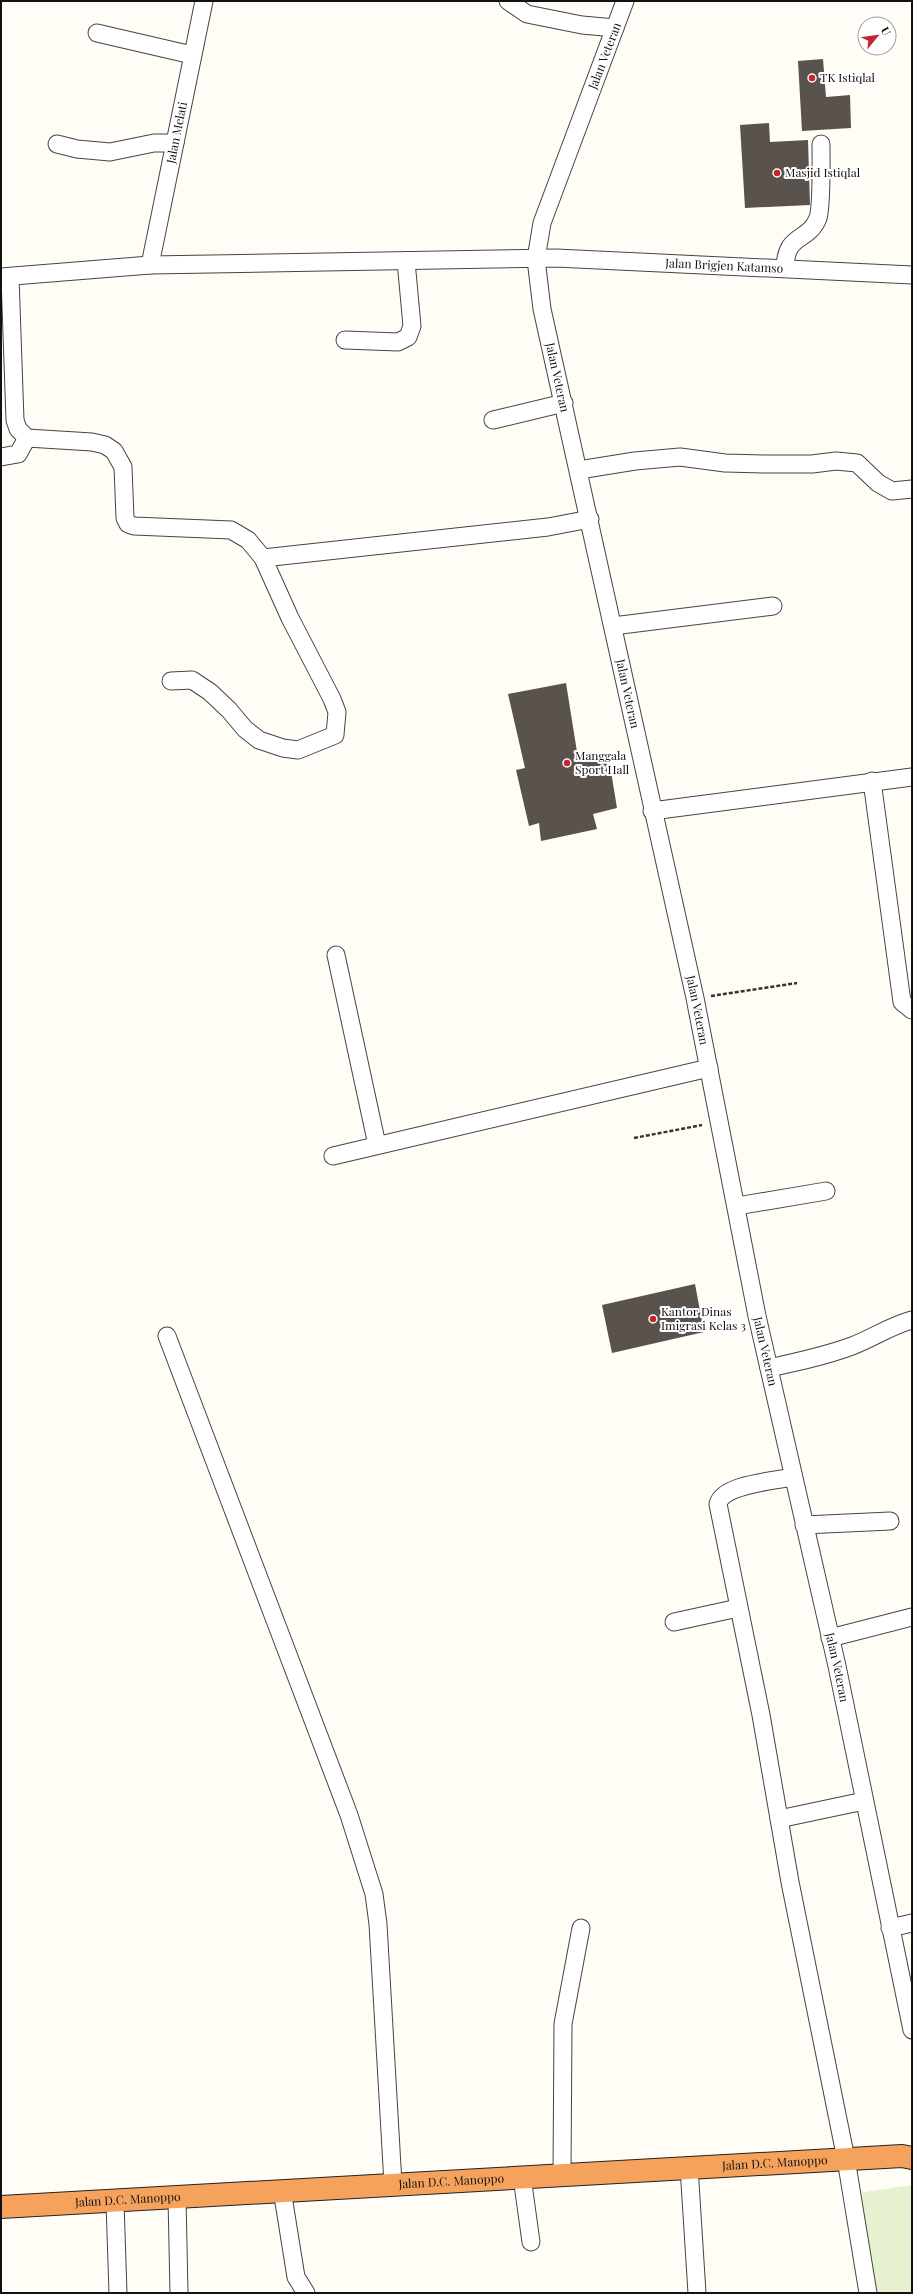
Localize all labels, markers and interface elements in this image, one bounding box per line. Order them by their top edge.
north arrow [857,16,897,56]
street label: Jalan Veteran [584,20,624,92]
text: U [878,24,895,38]
place label: TK Istiqlal [820,69,876,85]
marker: TK Istiqlal [807,73,817,83]
street label: Jalan Melati [162,100,190,166]
place label: Masjid Istiqlal [785,164,861,180]
marker: Masjid Istiqlal [772,168,782,178]
street label: Jalan Brigjen Katamso [664,254,784,276]
street label: Jalan Veteran [543,340,574,413]
street label: Jalan Veteran [613,656,644,730]
place label: Manggala Sport Hall [575,747,630,777]
marker: Manggala Sport Hall [562,758,572,768]
street label: Jalan Veteran [683,973,713,1046]
place label: Kantor Dinas Imigrasi Kelas 3 [661,1303,746,1333]
marker: Kantor Dinas Imigrasi Kelas 3 [648,1314,658,1324]
street label: Jalan Veteran [750,1314,782,1387]
street label: Jalan Veteran [822,1630,853,1703]
street label: Jalan D.C. Manoppo [721,2151,828,2173]
street label: Jalan D.C. Manoppo [397,2170,505,2192]
street label: Jalan D.C. Manoppo [74,2188,181,2210]

